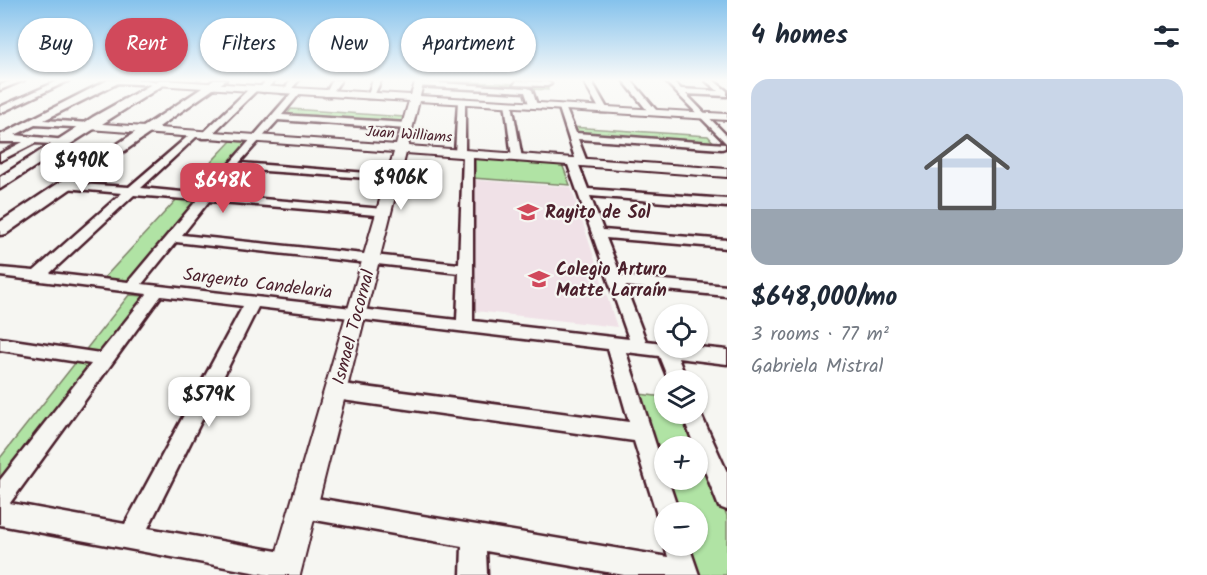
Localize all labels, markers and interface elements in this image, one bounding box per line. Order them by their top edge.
text: 4 homes [751,15,848,57]
chip: Buy [18,18,93,72]
chip: Rent [105,18,188,72]
chip: Filters [200,18,297,72]
chip: New [309,18,389,72]
chip: Apartment [401,18,536,72]
icon: filters [1150,20,1183,53]
icon: home [913,118,1021,226]
street label: Juan Williams [365,120,454,150]
pin: $490K [40,143,124,194]
text: $490K [54,146,110,178]
pin: $906K [359,160,443,211]
pin: $648K [181,163,265,214]
text: $906K [373,163,429,195]
text: $648K [194,166,252,198]
place label: Rayito de Sol [545,199,651,228]
school or university icon: Rayito de Sol [516,200,540,224]
place label: Colegio Arturo Matte Larraín [556,256,667,306]
street label: Sargento Candelaria [182,261,334,308]
street label: Ismael Tocornal [325,266,384,388]
school or university icon: Colegio Arturo Matte Larraín [527,267,551,291]
text: $648,000/mo [751,277,897,319]
map controls [654,304,708,556]
button: locate [654,304,708,358]
text: 3 rooms · 77 m² [751,319,889,351]
text: Gabriela Mistral [751,351,883,383]
button: layers [654,370,708,424]
pin: $579K [167,377,251,428]
text: $579K [182,380,236,412]
button: + [654,436,708,490]
button: − [654,502,708,556]

